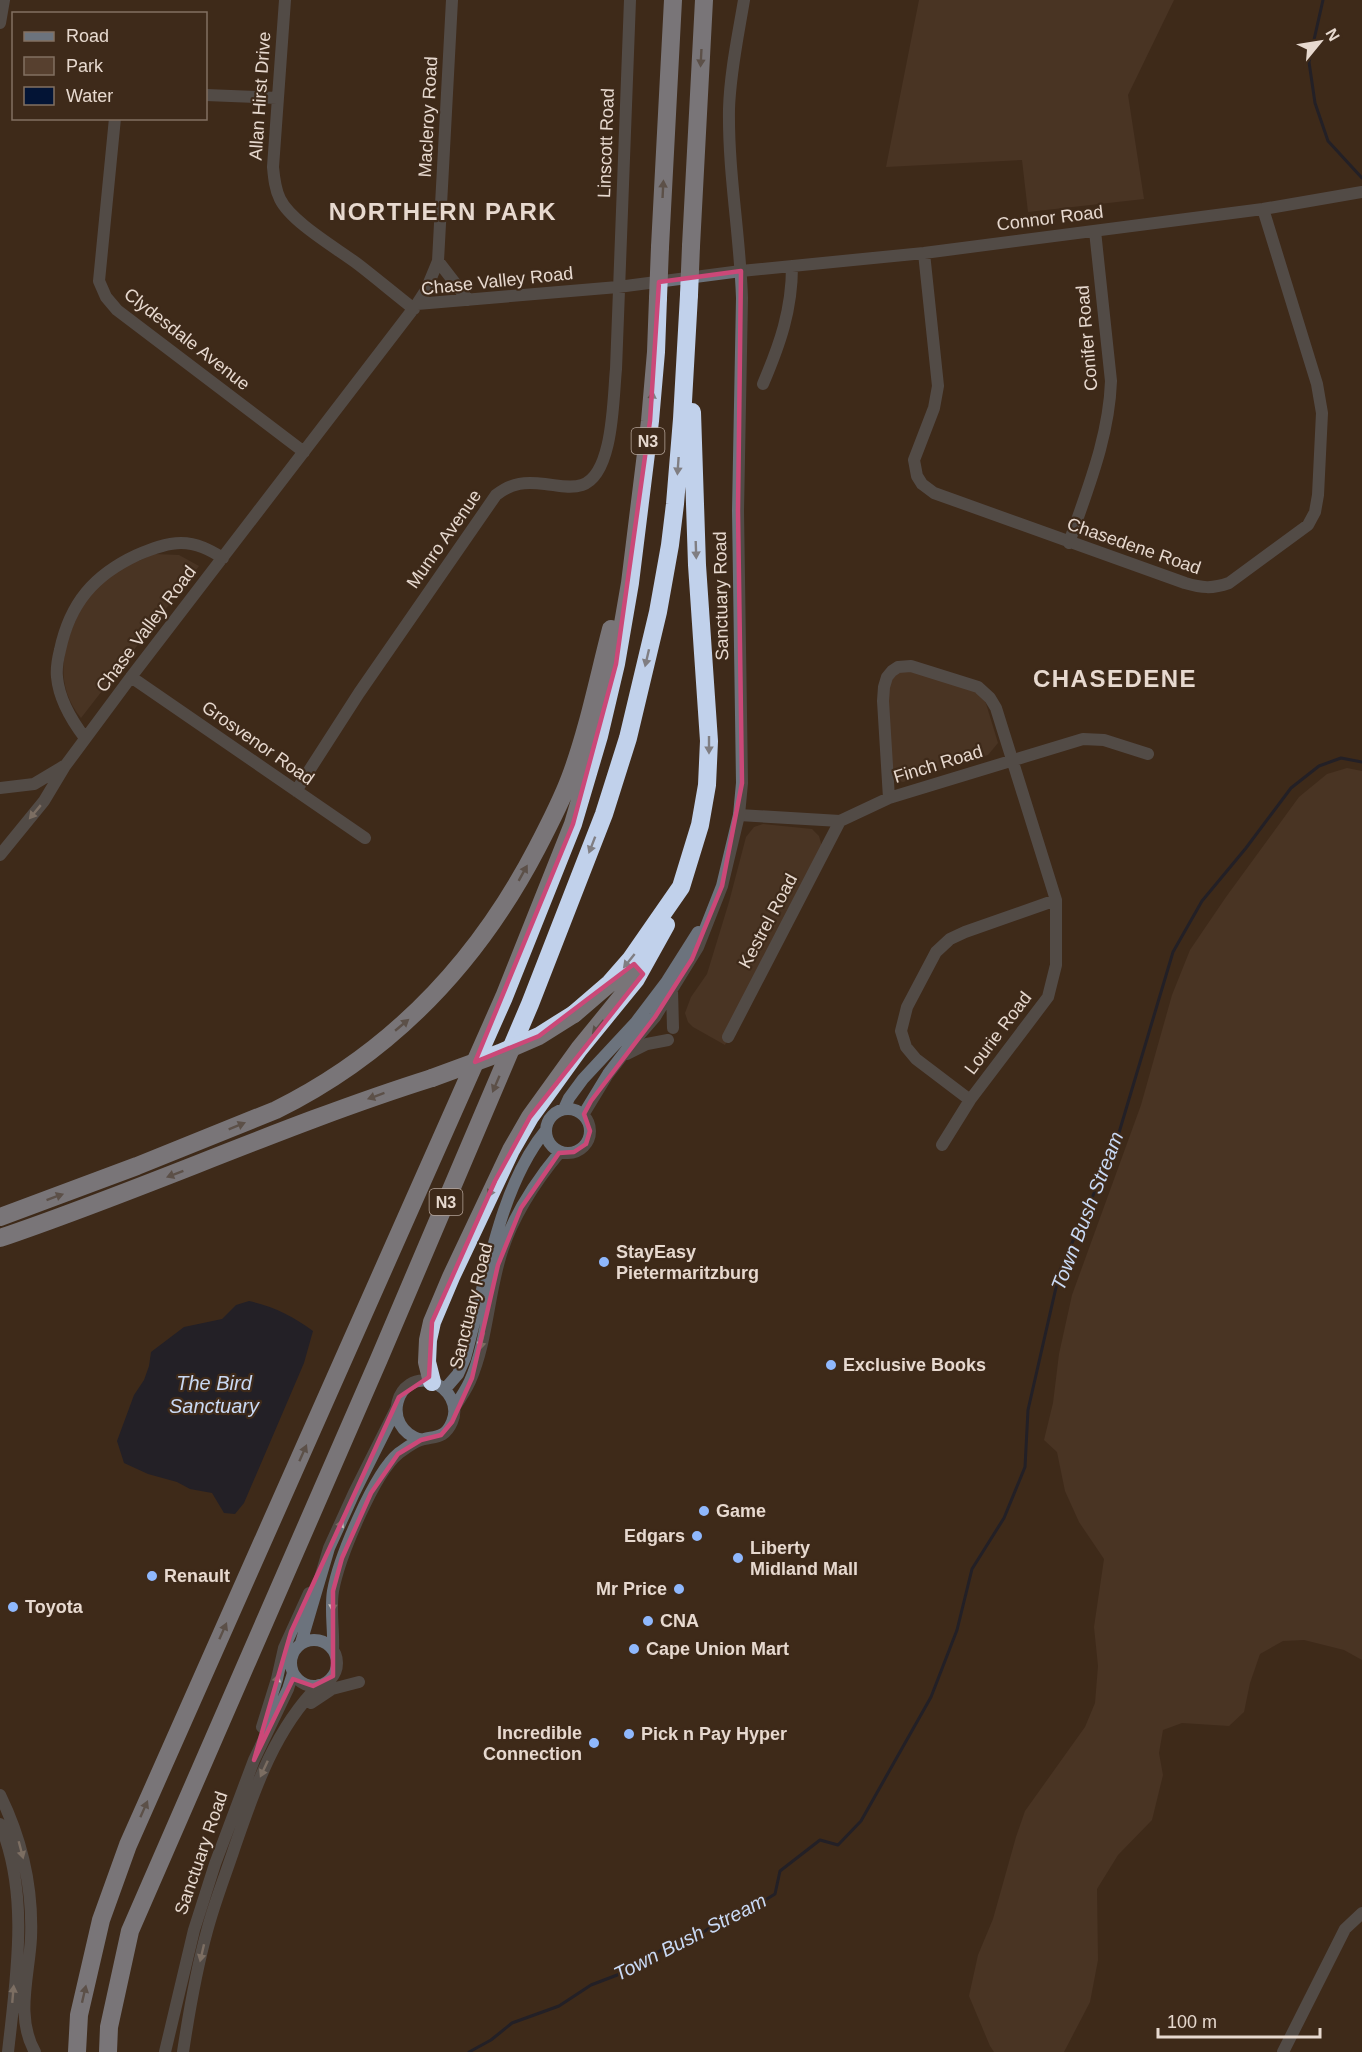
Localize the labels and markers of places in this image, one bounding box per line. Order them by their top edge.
place label: StayEasy Pietermaritzburg [616,1242,759,1283]
marker: StayEasy Pietermaritzburg [597,1255,611,1269]
place label: Exclusive Books [843,1355,986,1375]
marker: Exclusive Books [824,1358,838,1372]
place label: Game [716,1501,766,1521]
marker: Game [697,1504,711,1518]
place label: Edgars [624,1526,685,1546]
marker: Edgars [690,1529,704,1543]
place label: Liberty Midland Mall [750,1538,858,1579]
marker: Liberty Midland Mall [731,1551,745,1565]
place label: Renault [164,1566,230,1586]
marker: Renault [145,1569,159,1583]
place label: Mr Price [596,1579,667,1599]
marker: Mr Price [672,1582,686,1596]
place label: Toyota [25,1597,84,1617]
marker: Toyota [6,1600,20,1614]
place label: CNA [660,1611,699,1631]
marker: CNA [641,1614,655,1628]
place label: Cape Union Mart [646,1639,789,1659]
marker: Cape Union Mart [627,1642,641,1656]
place label: Incredible Connection [483,1723,582,1764]
place label: Pick n Pay Hyper [641,1724,787,1744]
marker: Pick n Pay Hyper [622,1727,636,1741]
marker: Incredible Connection [587,1736,601,1750]

